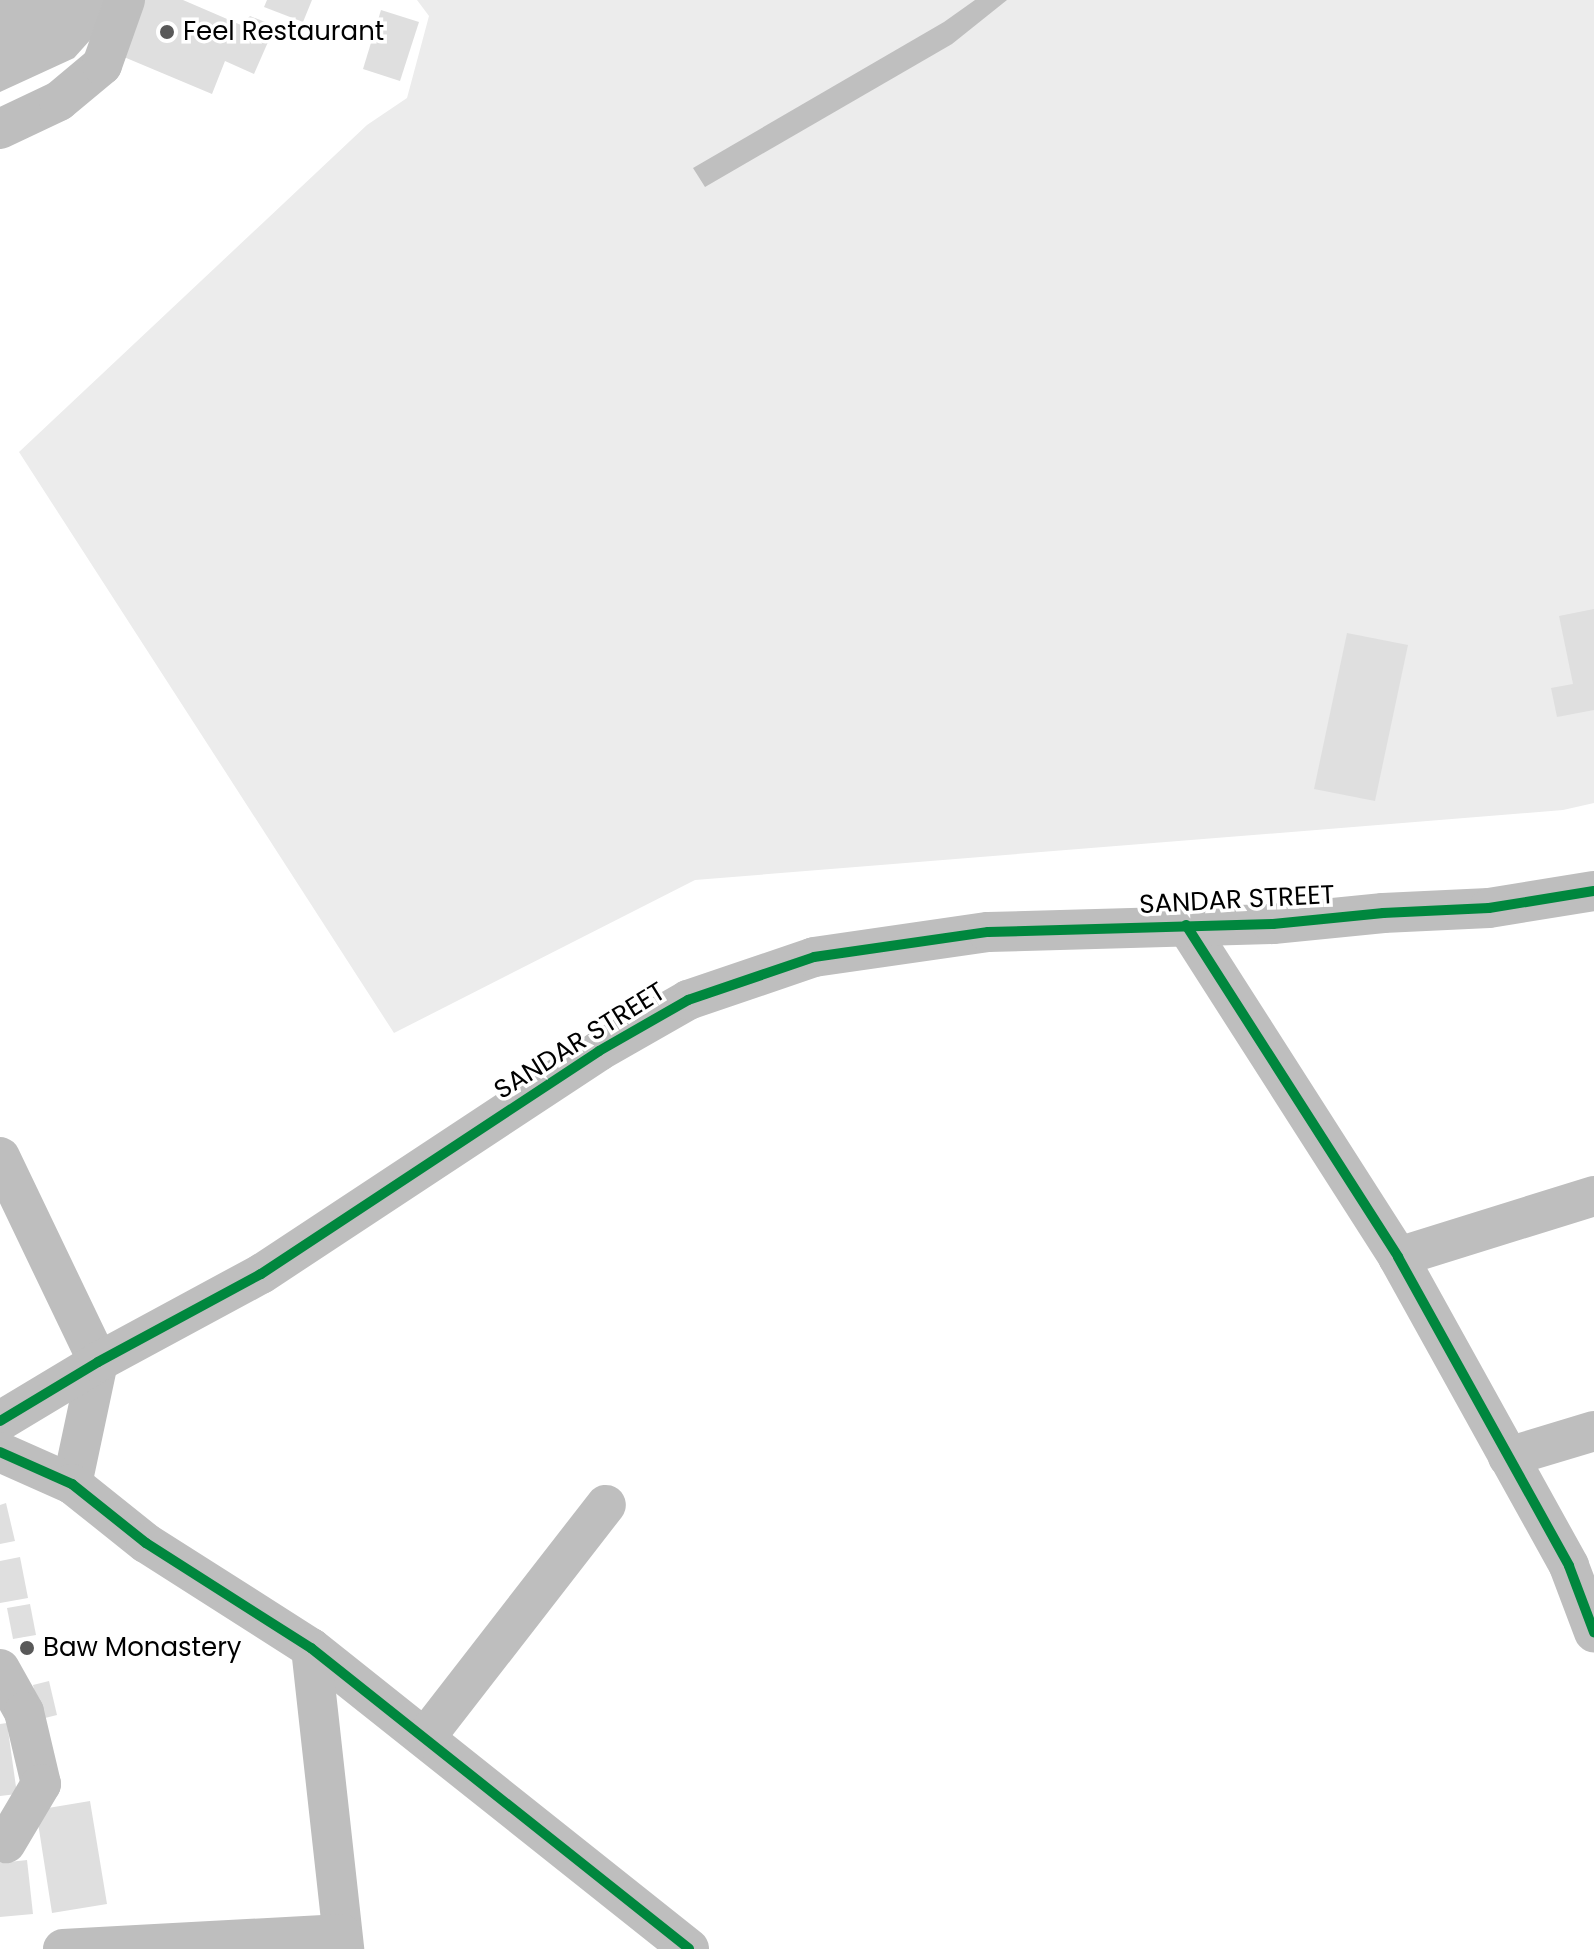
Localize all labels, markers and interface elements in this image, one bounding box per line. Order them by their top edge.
place label: Feel Restaurant [183,16,384,48]
marker: Feel Restaurant [158,23,176,41]
street label: SANDAR STREET [1139,879,1335,921]
street label: SANDAR STREET [489,976,671,1106]
place label: Baw Monastery [43,1632,242,1664]
marker: Baw Monastery [18,1639,36,1657]

